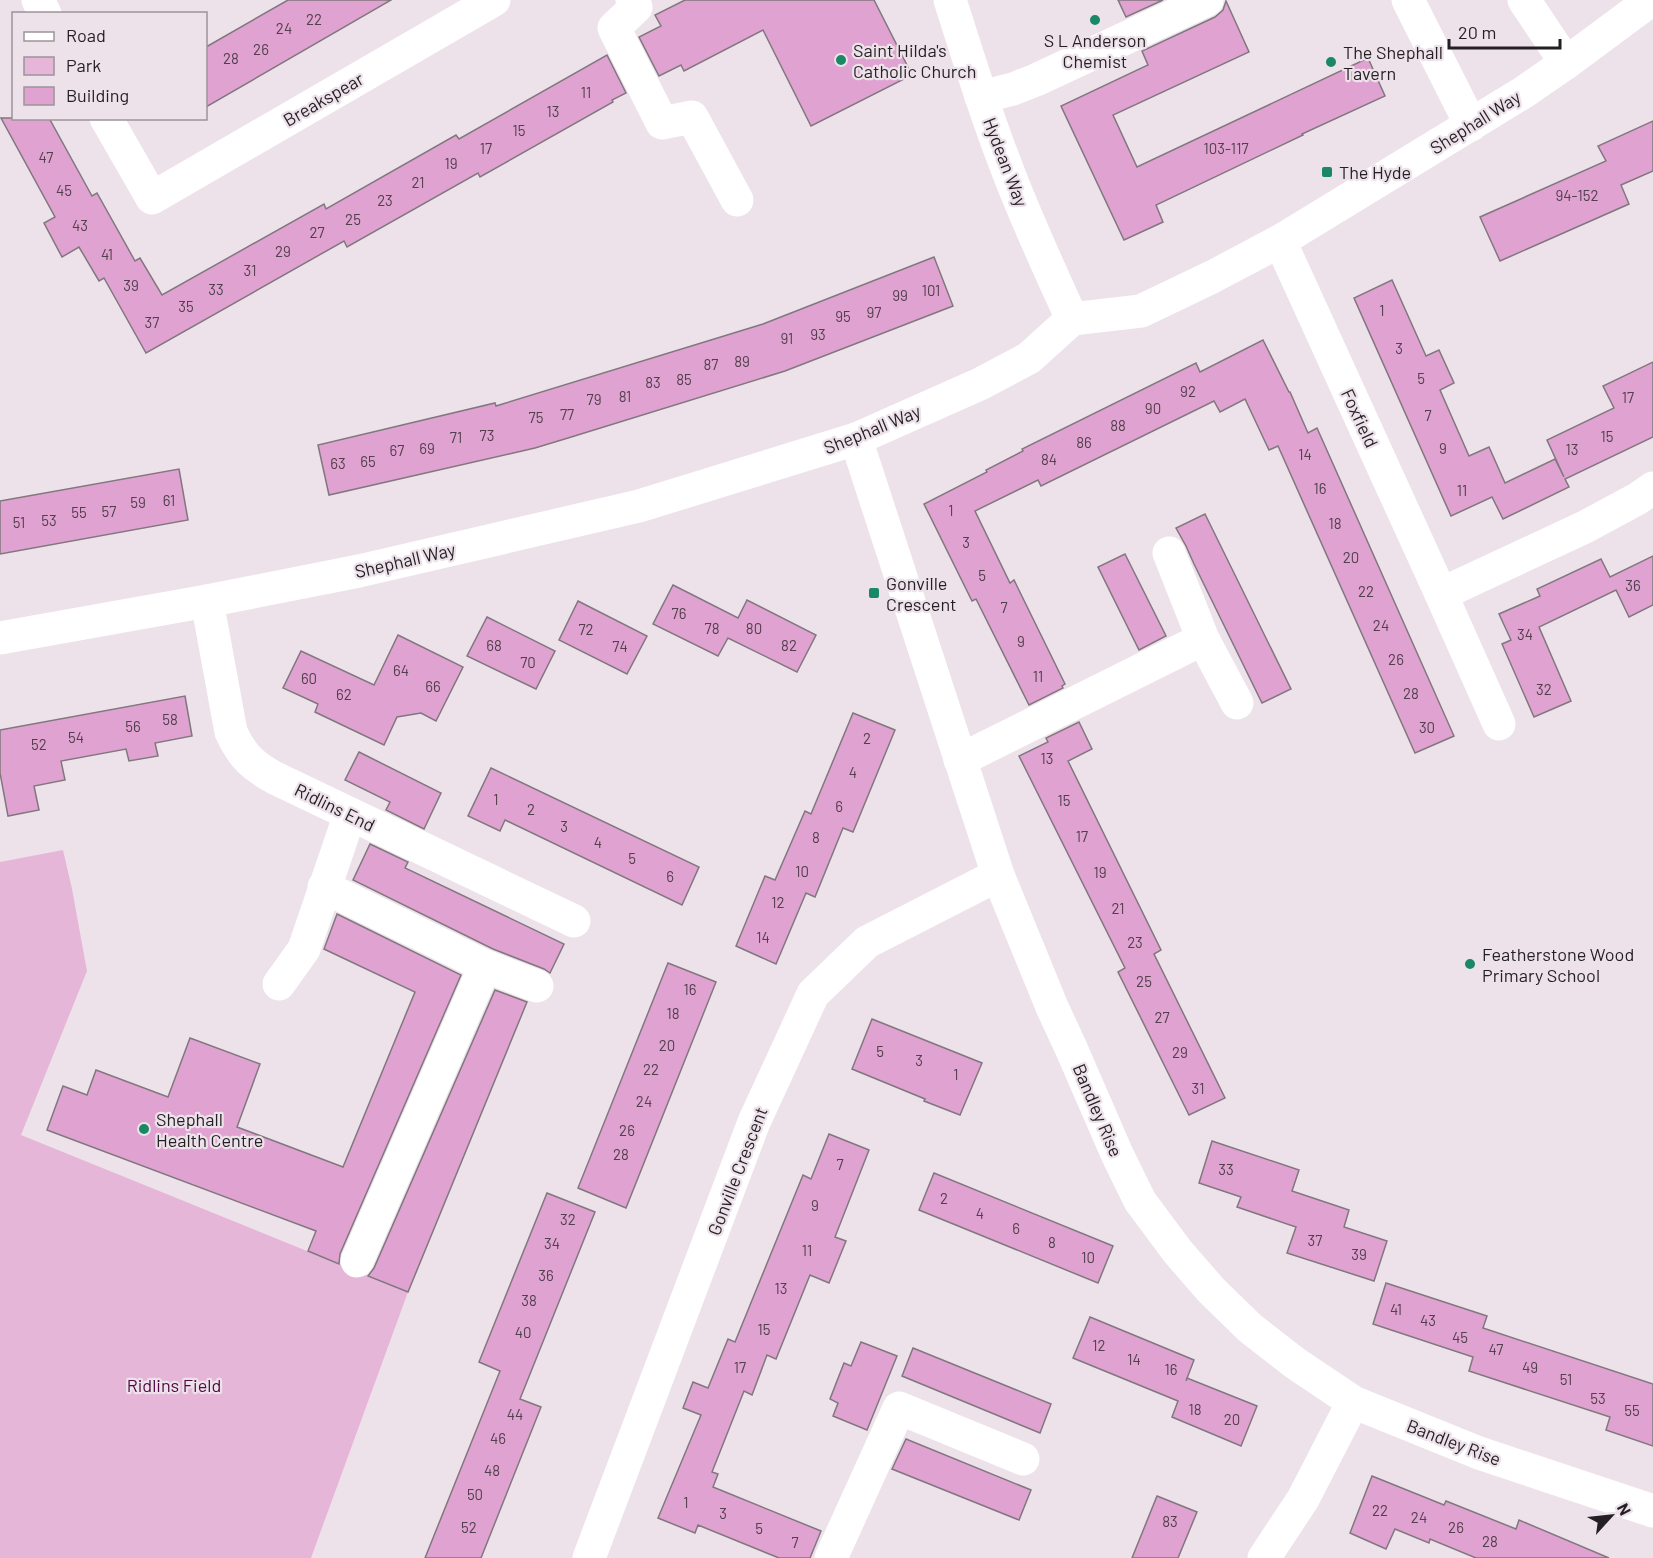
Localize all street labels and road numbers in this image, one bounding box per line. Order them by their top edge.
street label: Breakspear [279,67,367,131]
street label: Shephall Way [1426,85,1524,159]
street label: Hydean Way [979,114,1033,210]
street label: Foxfield [1337,385,1383,451]
street label: Shephall Way [820,400,924,458]
street label: Shephall Way [352,538,458,582]
street label: Ridlins End [291,778,379,836]
street label: Bandley Rise [1069,1060,1127,1160]
street label: Gonville Crescent [702,1104,772,1238]
street label: Bandley Rise [1404,1414,1504,1470]

